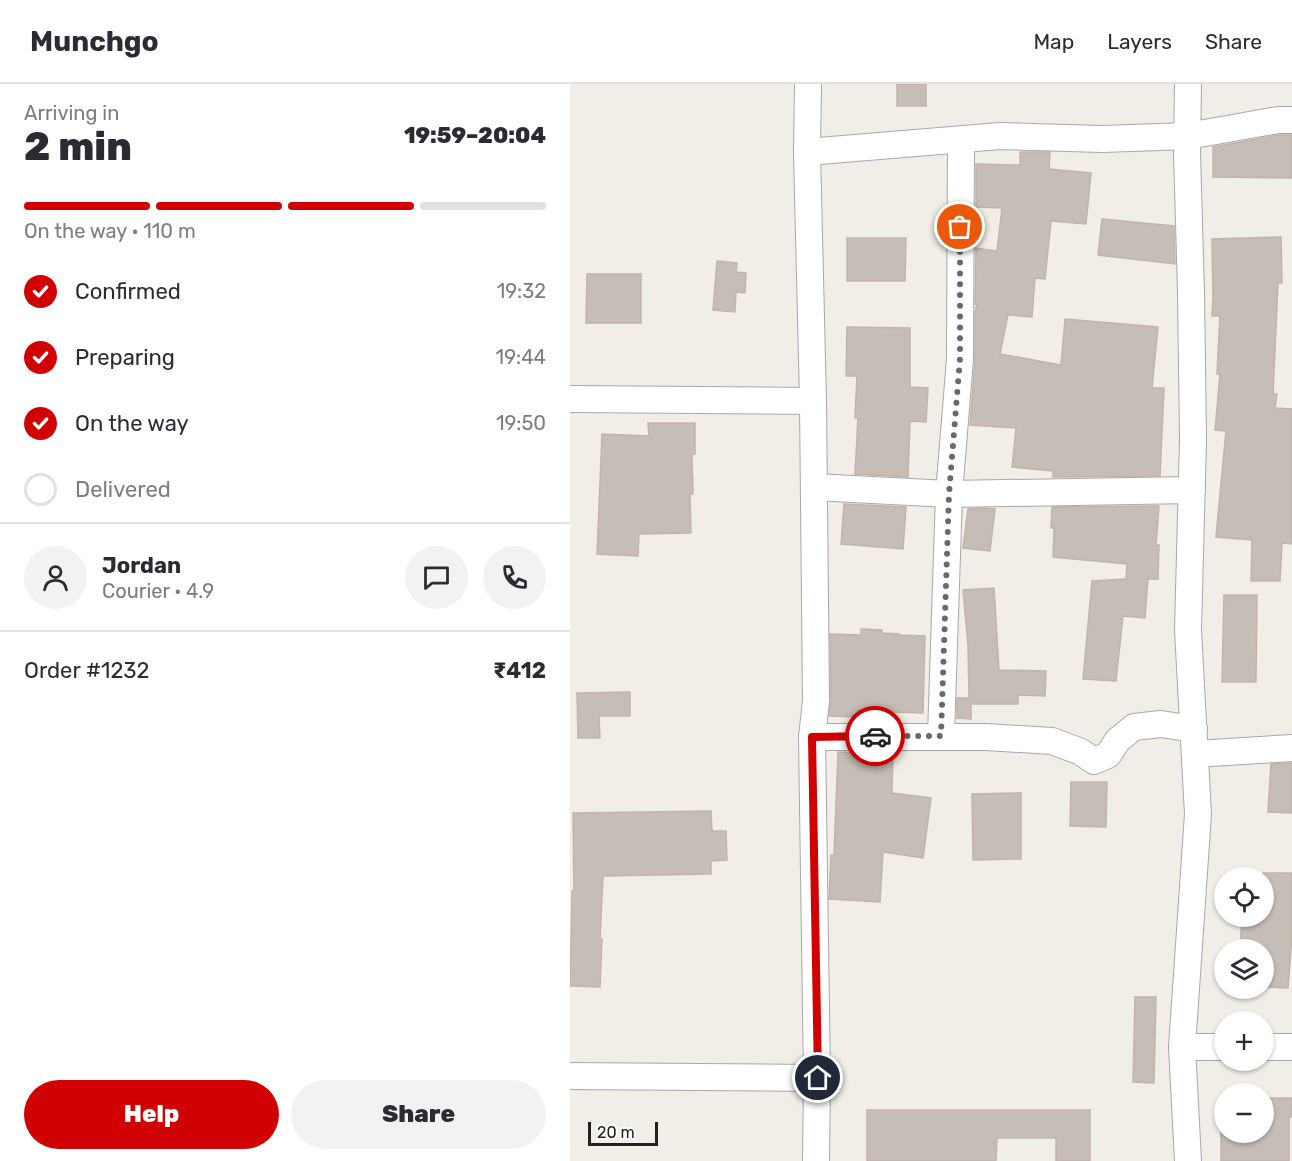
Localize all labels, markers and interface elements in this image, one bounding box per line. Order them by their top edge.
text: Munchgo [30,25,159,58]
text: Map [1033,29,1074,54]
text: Layers [1107,29,1172,54]
text: Share [1205,29,1262,54]
text: Arriving in [24,101,119,125]
text: 19:59–20:04 [404,122,546,149]
text: 2 min [24,124,132,170]
pin [934,201,985,252]
icon: bag [943,210,976,243]
text: On the way · 110 m [24,219,196,243]
icon: check [24,275,57,308]
text: Confirmed [75,278,181,305]
text: 19:32 [497,279,546,303]
icon: check [24,341,57,374]
text: Preparing [75,344,175,371]
text: 19:44 [496,345,546,369]
icon: check [24,407,57,440]
text: On the way [75,410,189,437]
text: 19:50 [496,411,546,435]
text: Delivered [75,476,171,503]
button: person [24,546,87,609]
button: chat [405,546,468,609]
button: phone [483,546,546,609]
text: Jordan [102,552,181,579]
text: Courier · 4.9 [102,579,214,603]
text: Order #1232 [24,657,149,684]
text: ₹412 [493,657,546,684]
courier [845,706,905,766]
icon: car [859,720,892,753]
map controls [1214,867,1274,1143]
button: locate [1214,867,1274,927]
button: layers [1214,939,1274,999]
button: + [1214,1011,1274,1071]
pin [792,1052,843,1103]
icon: home [801,1061,834,1094]
button: Help [24,1080,279,1149]
button: Share [291,1080,546,1149]
button: − [1214,1083,1274,1143]
scale bar [588,1119,658,1146]
text: 20 m [597,1123,635,1142]

